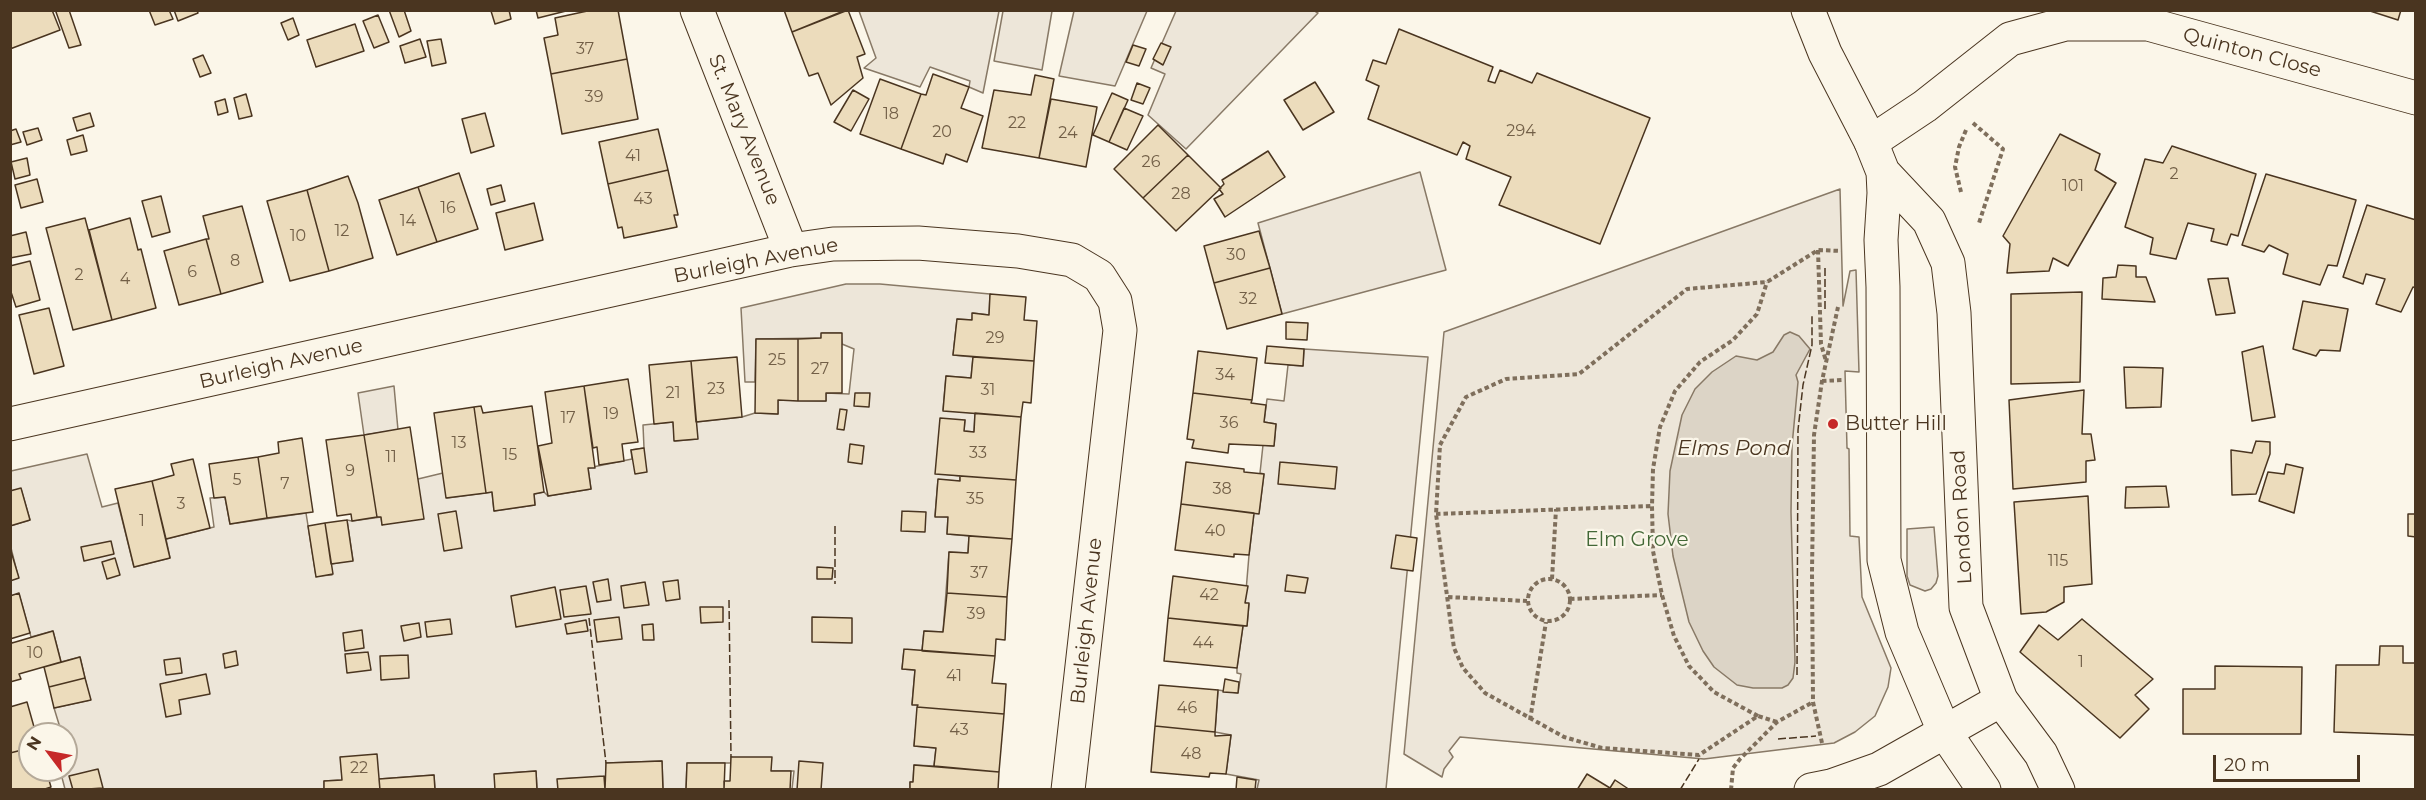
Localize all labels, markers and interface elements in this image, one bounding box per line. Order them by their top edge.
street label: Quinton Close [2180,23,2324,83]
house number: 37 [576,39,594,59]
street label: St. Mary Avenue [703,51,785,209]
house number: 39 [585,87,603,107]
house number: 18 [883,104,899,124]
house number: 22 [1008,113,1026,133]
house number: 294 [1506,121,1536,141]
house number: 20 [932,122,952,142]
house number: 24 [1058,123,1078,143]
house number: 41 [625,146,641,166]
house number: 26 [1142,152,1160,172]
house number: 2 [2169,164,2179,184]
house number: 101 [2062,176,2084,196]
house number: 28 [1171,184,1191,204]
house number: 43 [633,189,653,209]
house number: 16 [440,198,456,218]
house number: 14 [400,211,416,231]
house number: 12 [335,221,349,241]
house number: 10 [290,226,306,246]
street label: Burleigh Avenue [672,233,840,289]
house number: 30 [1226,245,1246,265]
house number: 8 [230,251,240,271]
house number: 6 [187,262,197,282]
house number: 2 [74,265,84,285]
house number: 4 [120,269,130,289]
house number: 32 [1239,289,1257,309]
house number: 29 [986,328,1004,348]
street label: Burleigh Avenue [197,334,365,394]
house number: 25 [768,350,786,370]
house number: 27 [811,359,829,379]
house number: 34 [1215,365,1235,385]
house number: 23 [707,379,725,399]
house number: 31 [981,380,995,400]
house number: 21 [666,383,680,403]
house number: 19 [603,404,619,424]
house number: 17 [560,408,576,428]
place label: Butter Hill [1845,412,1947,436]
house number: 36 [1220,413,1238,433]
marker: Butter Hill [1826,417,1840,431]
house number: 13 [452,433,466,453]
water label: Elms Pond [1677,436,1791,462]
house number: 33 [969,443,987,463]
house number: 15 [503,445,517,465]
house number: 11 [385,447,397,467]
street label: London Road [1946,449,1978,585]
house number: 9 [345,461,355,481]
house number: 5 [232,470,242,490]
house number: 7 [280,474,290,494]
house number: 38 [1212,479,1232,499]
house number: 35 [966,489,984,509]
house number: 3 [176,494,186,514]
house number: 1 [139,511,145,531]
house number: 40 [1204,521,1226,541]
park label: Elm Grove [1585,528,1689,552]
street label: Burleigh Avenue [1066,537,1108,705]
house number: 115 [2048,551,2068,571]
house number: 37 [970,563,988,583]
house number: 42 [1199,585,1219,605]
house number: 39 [967,604,985,624]
house number: 44 [1192,633,1214,653]
house number: 10 [27,643,43,663]
house number: 1 [2078,652,2084,672]
house number: 41 [946,666,962,686]
house number: 46 [1177,698,1197,718]
house number: 43 [949,720,969,740]
north arrow [18,722,78,782]
text: N [23,733,45,754]
scale bar [2216,743,2363,781]
house number: 48 [1181,744,1201,764]
text: 20 m [2224,754,2270,776]
house number: 22 [350,758,368,778]

